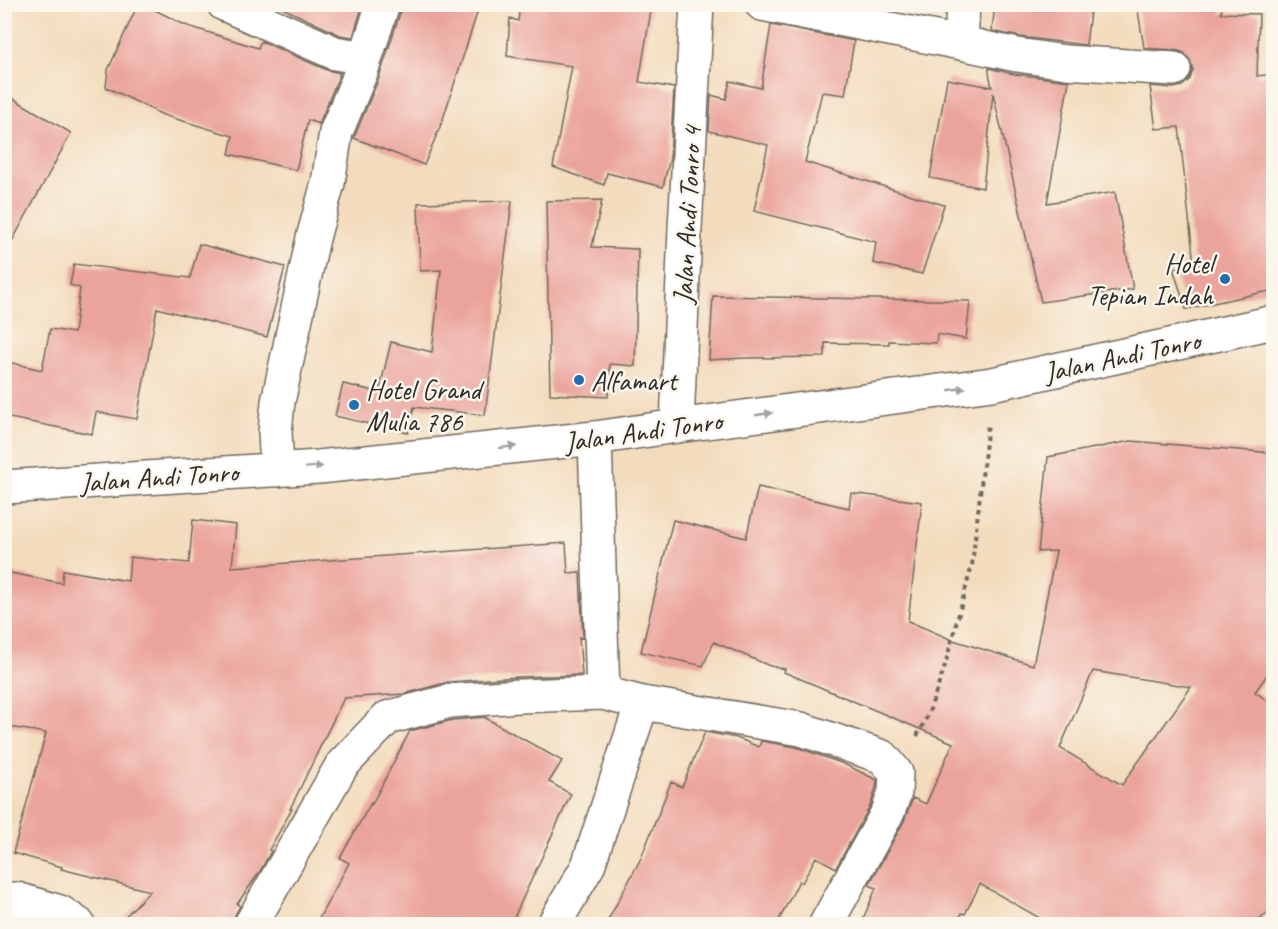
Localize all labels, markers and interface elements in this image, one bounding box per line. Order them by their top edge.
street label: Jalan Andi Tonro 4 [665,123,709,307]
place label: Hotel Tepian Indah [1087,246,1218,313]
marker: Hotel Tepian Indah [1218,272,1232,286]
street label: Jalan Andi Tonro [1039,322,1206,390]
place label: Alfamart [591,363,679,398]
place label: Hotel Grand Mulia 786 [366,372,485,439]
marker: Alfamart [572,373,586,387]
one-way arrow [948,384,967,393]
marker: Hotel Grand Mulia 786 [347,398,361,412]
street label: Jalan Andi Tonro [560,402,727,460]
one-way arrow [755,410,774,419]
one-way arrow [499,442,518,452]
street label: Jalan Andi Tonro [77,454,242,500]
one-way arrow [305,462,324,472]

